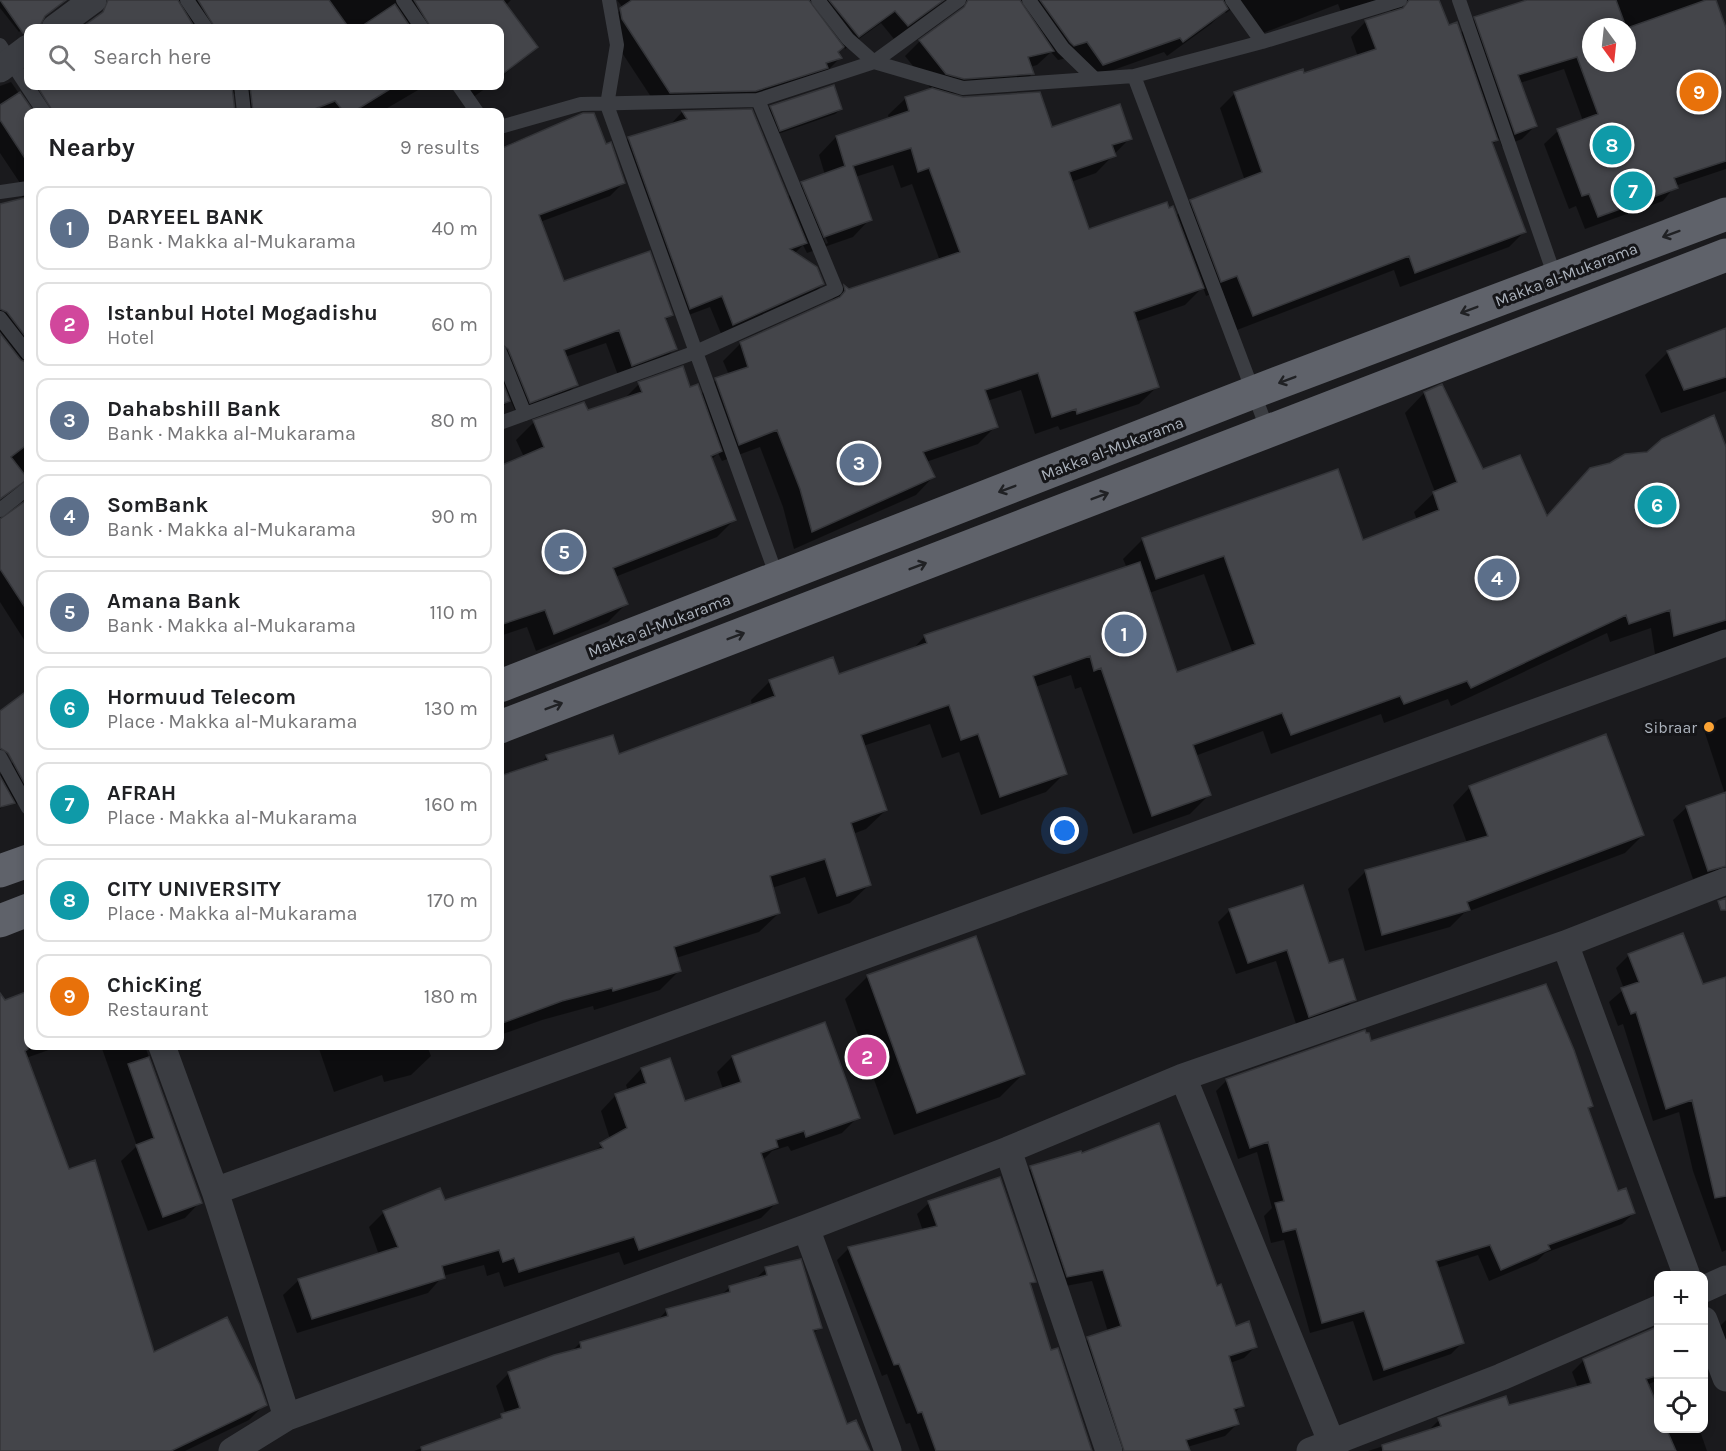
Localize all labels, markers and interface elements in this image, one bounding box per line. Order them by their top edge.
north arrow [1582,18,1636,72]
search box [24,24,504,90]
icon: search [45,41,78,74]
text: Search here [93,44,211,70]
pin: 9 [1680,70,1718,115]
pin: 8 [1592,122,1632,168]
text: Nearby [48,132,135,163]
text: 9 results [400,136,480,159]
pin: 7 [1614,168,1652,213]
text: DARYEEL BANK [107,204,263,230]
text: 1 [66,217,73,240]
text: 40 m [432,217,478,240]
text: Bank · Makka al-Mukarama [107,230,356,253]
one-way arrow [1662,230,1681,241]
street label: Makka al-Mukarama [1492,238,1640,310]
text: Istanbul Hotel Mogadishu [107,300,378,326]
one-way arrow [1460,305,1479,316]
text: 2 [63,313,76,336]
text: 60 m [431,313,478,336]
text: Hotel [107,326,155,349]
one-way arrow [1278,375,1296,386]
text: Dahabshill Bank [107,396,280,422]
text: 3 [63,409,76,432]
text: 80 m [430,409,478,432]
street label: Makka al-Mukarama [1038,412,1186,484]
text: Bank · Makka al-Mukarama [107,422,356,445]
pin: 3 [840,440,878,486]
pin: 6 [1638,482,1676,528]
one-way arrow [999,484,1017,495]
one-way arrow [1091,490,1109,501]
text: SomBank [107,492,208,518]
text: 4 [64,505,75,528]
text: 90 m [431,505,478,528]
text: Bank · Makka al-Mukarama [107,518,356,541]
pin: 5 [544,530,584,574]
pin: 4 [1478,556,1516,600]
one-way arrow [909,560,927,571]
text: Amana Bank [107,588,241,614]
street label: Makka al-Mukarama [585,589,733,661]
text: 5 [64,601,75,624]
text: 110 m [429,601,478,624]
pin: 1 [1104,612,1144,656]
text: Bank · Makka al-Mukarama [107,614,356,637]
one-way arrow [726,630,745,641]
text: Hormuud Telecom [107,684,296,710]
text: 6 [63,697,76,720]
text: 130 m [424,697,478,720]
one-way arrow [544,700,563,711]
text: Place · Makka al-Mukarama [107,710,357,733]
place label: Sibraar [1644,718,1697,737]
marker: Sibraar [1702,720,1716,734]
text: AFRAH [107,780,176,806]
text: 7 [65,793,74,816]
text: 160 m [425,793,478,816]
text: Place · Makka al-Mukarama [107,806,357,829]
your location [1050,816,1079,845]
text: CITY UNIVERSITY [107,876,281,902]
text: 8 [63,889,76,912]
text: 170 m [427,889,478,912]
text: Place · Makka al-Mukarama [107,902,357,925]
text: ChicKing [107,972,202,998]
text: 9 [63,985,76,1008]
text: 180 m [424,985,478,1008]
text: Restaurant [107,998,209,1021]
pin: 2 [848,1034,886,1080]
map controls [1654,1271,1708,1433]
button: + [1654,1271,1708,1325]
button: − [1654,1325,1708,1379]
button: locate [1654,1379,1708,1433]

